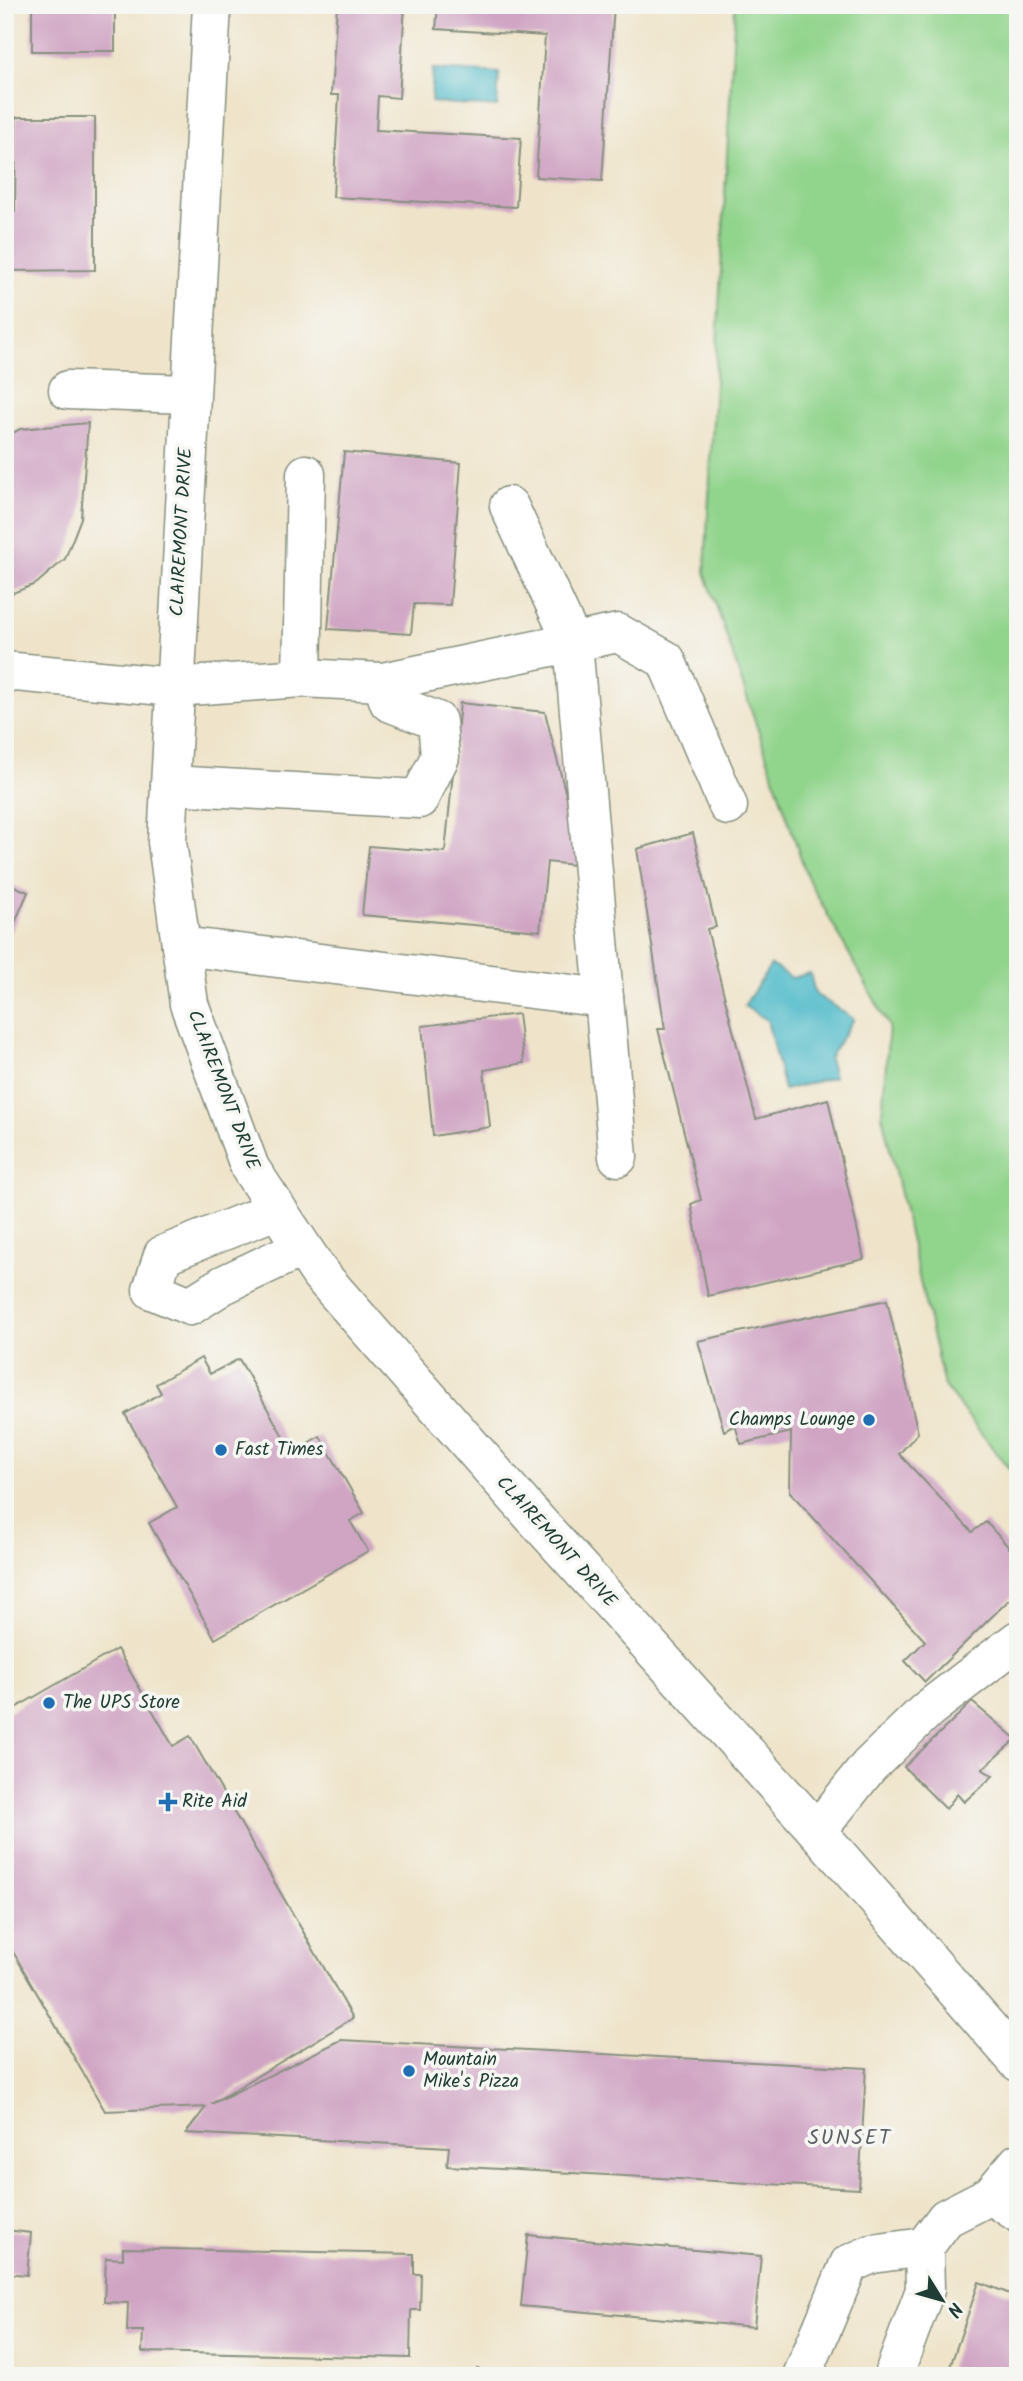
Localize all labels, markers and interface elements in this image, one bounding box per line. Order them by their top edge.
street label: CLAIREMONT DRIVE [163,446,201,617]
street label: CLAIREMONT DRIVE [179,1006,268,1175]
place label: Champs Lounge [729,1405,855,1435]
marker: Champs Lounge [861,1412,877,1428]
place label: Fast Times [235,1435,323,1465]
marker: Fast Times [213,1442,229,1458]
street label: CLAIREMONT DRIVE [488,1469,624,1616]
place label: The UPS Store [63,1688,180,1718]
marker: The UPS Store [41,1695,57,1711]
place label: Rite Aid [182,1787,247,1817]
marker: Rite Aid [160,1794,176,1810]
place label: Mountain Mike's Pizza [423,2045,519,2097]
marker: Mountain Mike's Pizza [401,2063,417,2079]
district label: SUNSET [808,2122,892,2155]
north arrow [908,2266,978,2336]
text: N [938,2295,970,2323]

